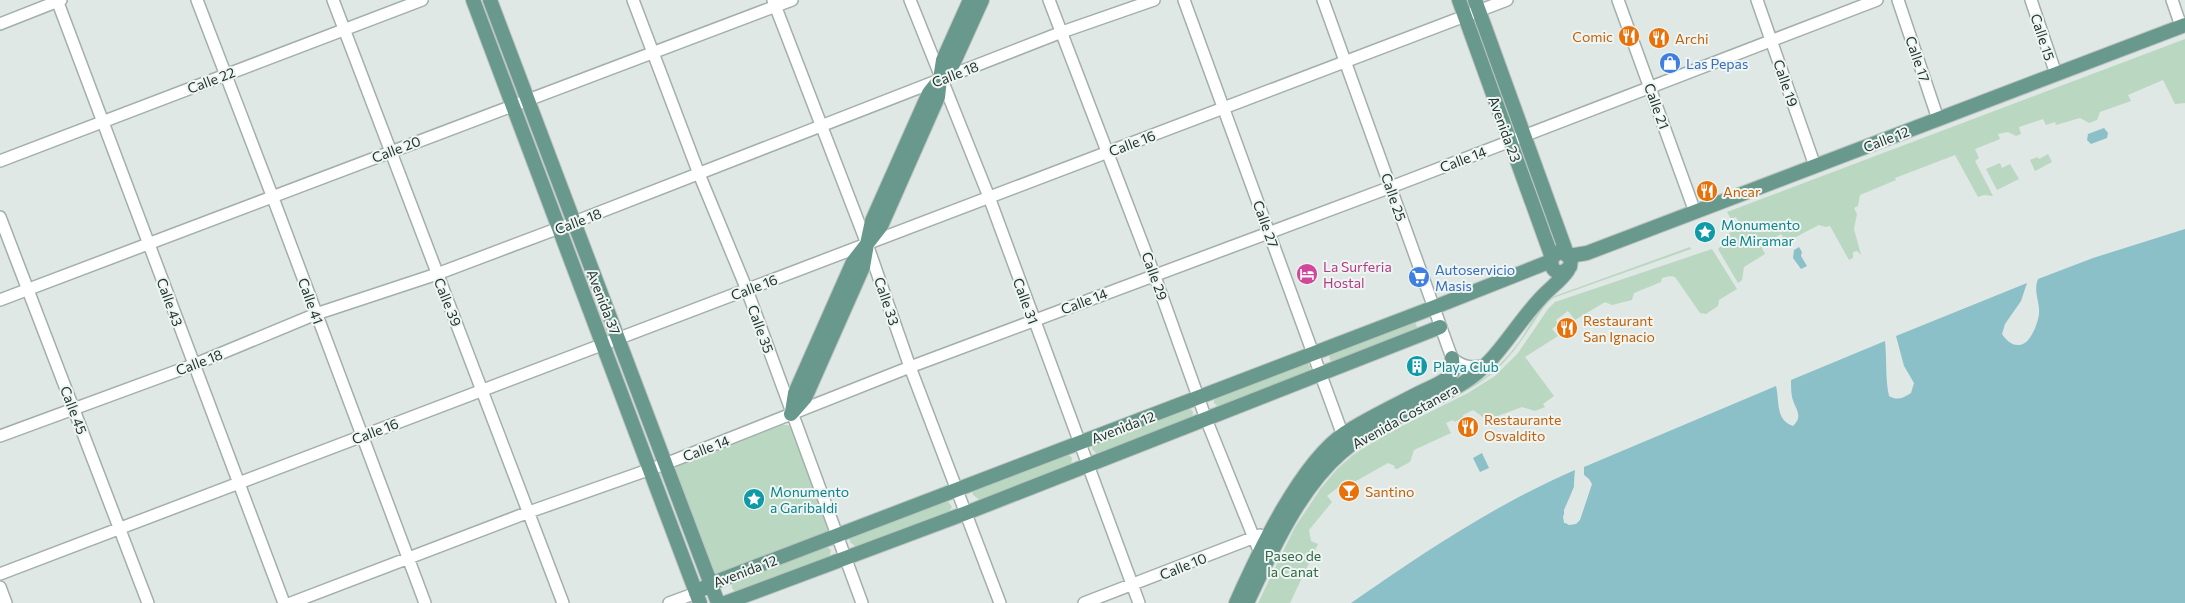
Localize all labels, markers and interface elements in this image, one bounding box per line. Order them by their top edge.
street label: Calle 15 [2027,11,2059,63]
restaurant icon: Comic [1617,24,1641,48]
restaurant icon: Archi [1647,26,1671,50]
place label: Comic [1572,28,1613,45]
place label: Archi [1675,30,1709,47]
street label: Calle 17 [1902,34,1934,84]
shop icon: Las Pepas [1658,51,1682,75]
place label: Las Pepas [1686,55,1748,72]
street label: Calle 18 [929,57,981,91]
street label: Calle 19 [1770,57,1802,109]
street label: Calle 22 [185,63,237,97]
street label: Calle 21 [1641,81,1673,131]
street label: Avenida 23 [1485,94,1525,164]
street label: Calle 12 [1861,122,1912,156]
street label: Calle 16 [1106,126,1158,160]
street label: Calle 20 [369,132,423,166]
street label: Calle 14 [1437,142,1489,176]
street label: Calle 25 [1378,171,1410,223]
restaurant icon: Ancar [1695,179,1719,203]
place label: Ancar [1723,183,1761,200]
street label: Calle 27 [1250,198,1282,250]
street label: Calle 18 [552,204,604,238]
place label: Monumento de Miramar [1721,216,1800,249]
place icon: Monumento de Miramar [1693,220,1717,244]
street label: Calle 29 [1138,249,1172,303]
place label: La Surferia Hostal [1323,258,1392,291]
place label: Autoservicio Masis [1435,261,1515,294]
hotel icon: La Surferia Hostal [1295,262,1319,286]
supermarket icon: Autoservicio Masis [1407,265,1431,289]
street label: Avenida 37 [584,267,624,337]
street label: Calle 16 [728,270,780,304]
street label: Calle 43 [153,275,187,329]
street label: Calle 39 [431,275,465,329]
street label: Calle 33 [871,275,903,327]
street label: Calle 41 [295,276,327,326]
street label: Calle 31 [1010,276,1042,326]
street label: Calle 14 [1058,284,1110,318]
street label: Calle 35 [744,303,778,355]
place label: Restaurant San Ignacio [1583,312,1655,345]
restaurant icon: Restaurant San Ignacio [1555,316,1579,340]
street label: Calle 18 [173,345,225,379]
building icon: Playa Club [1405,354,1429,378]
place label: Playa Club [1433,358,1499,375]
street label: Avenida Costanera [1349,380,1461,452]
street label: Calle 45 [57,383,91,437]
street label: Avenida 12 [1089,407,1157,447]
place label: Restaurante Osvaldito [1484,411,1561,444]
street label: Calle 16 [349,414,401,448]
restaurant icon: Restaurante Osvaldito [1456,415,1480,439]
street label: Calle 14 [680,431,732,465]
bar icon: Santino [1337,479,1361,503]
place label: Monumento a Garibaldi [770,483,849,516]
place label: Santino [1365,483,1414,500]
place icon: Monumento a Garibaldi [742,487,766,511]
park label: Paseo de la Canat [1265,547,1321,580]
street label: Calle 10 [1157,549,1209,583]
street label: Avenida 12 [711,551,779,591]

